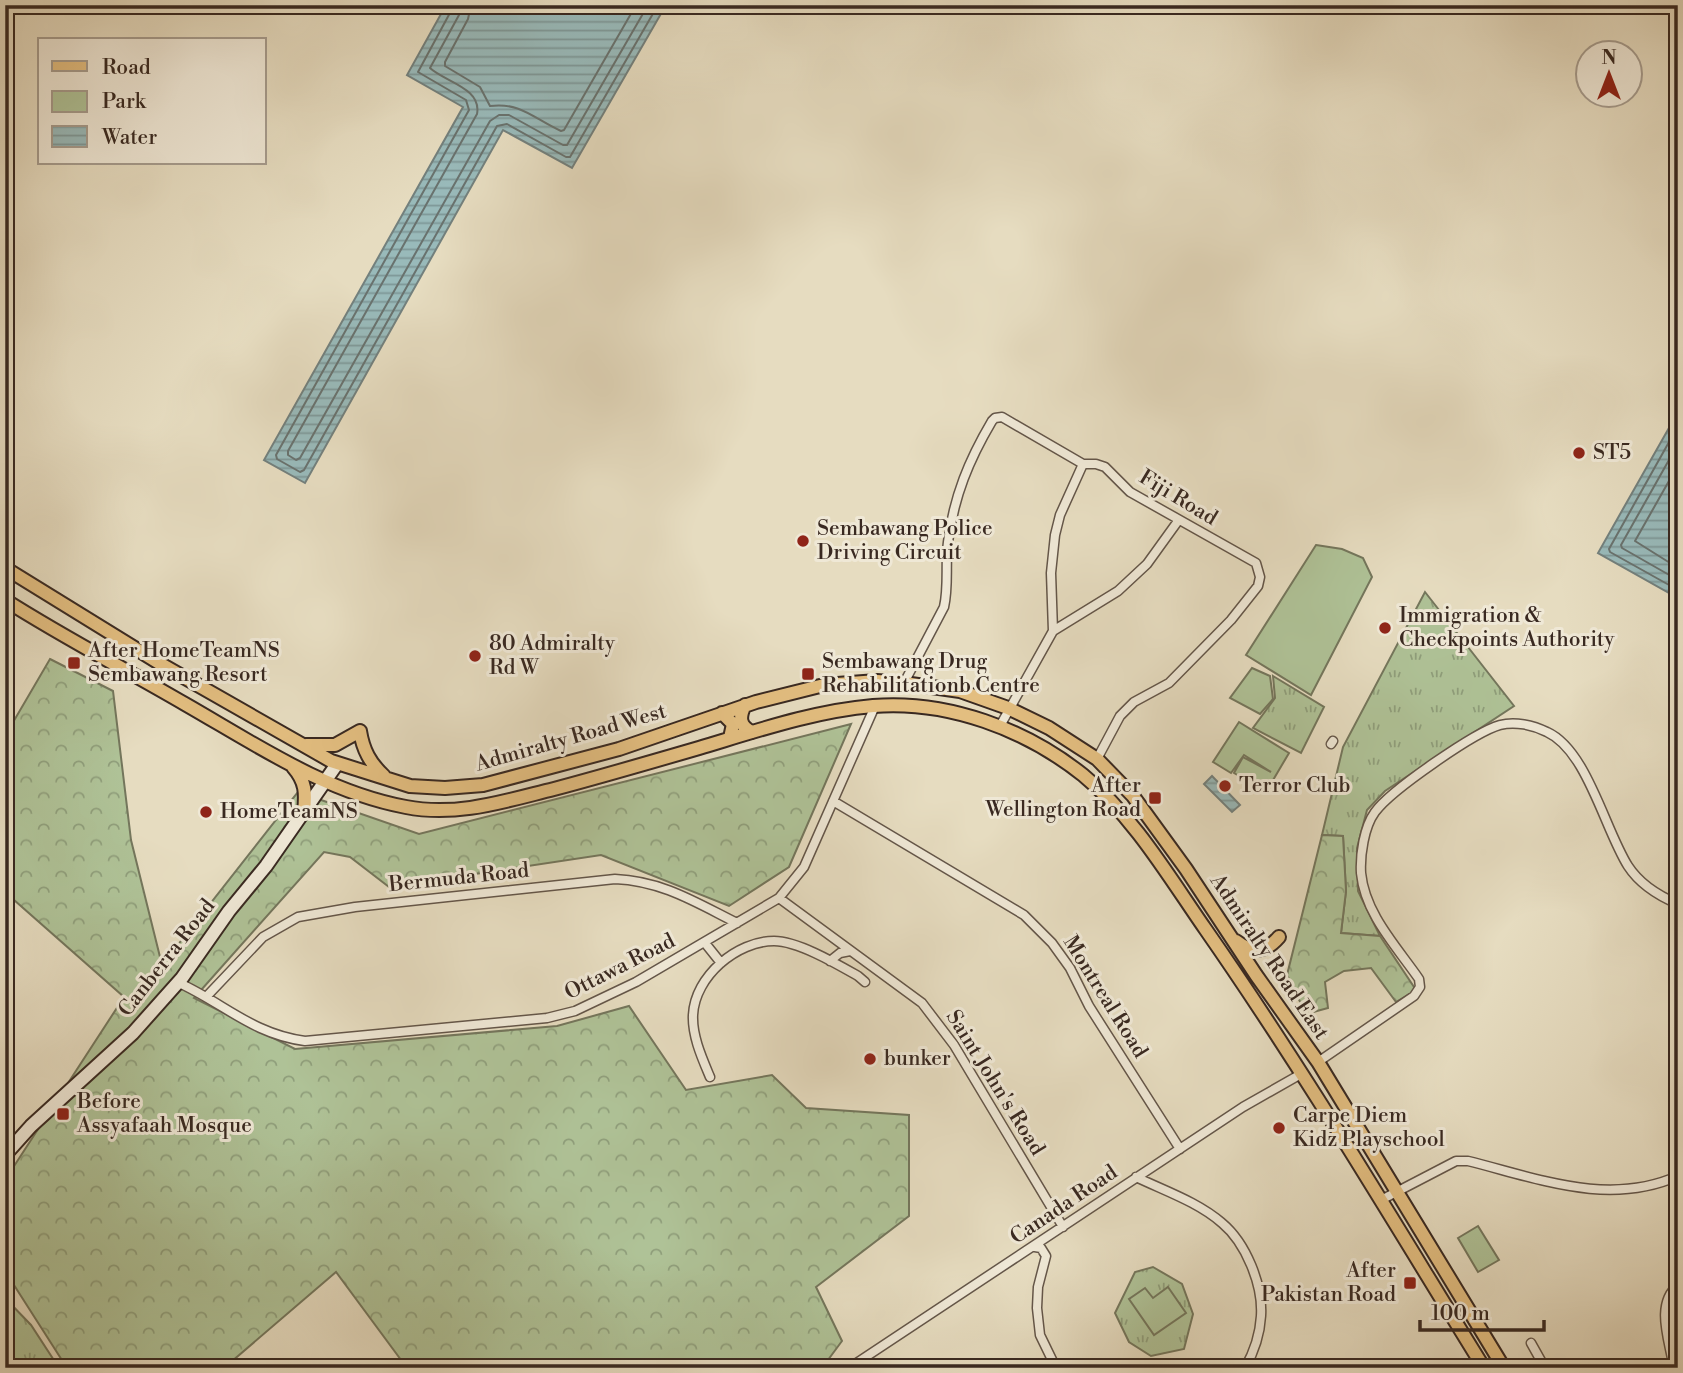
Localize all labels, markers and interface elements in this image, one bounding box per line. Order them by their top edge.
legend [38,38,266,164]
north arrow [1574,38,1644,108]
text: N [1601,46,1617,70]
text: Road [102,55,151,81]
text: Park [102,89,147,115]
text: Water [101,125,157,151]
place label: ST5 [1593,440,1631,466]
marker: ST5 [1571,445,1587,461]
street label: Fiji Road [1134,464,1222,532]
place label: Sembawang Police Driving Circuit [817,516,993,566]
marker: Sembawang Police Driving Circuit [795,533,811,549]
place label: Immigration & Checkpoints Authority [1399,603,1615,653]
marker: Immigration & Checkpoints Authority [1377,620,1393,636]
place label: 80 Admiralty Rd W [489,631,616,681]
place label: After HomeTeamNS Sembawang Resort [87,638,280,688]
marker: 80 Admiralty Rd W [467,648,483,664]
place label: Sembawang Drug Rehabilitationb Centre [822,649,1040,699]
marker: After HomeTeamNS Sembawang Resort [66,655,82,671]
marker: Sembawang Drug Rehabilitationb Centre [800,666,816,682]
street label: Admiralty Road West [472,698,670,778]
place label: After Wellington Road [984,773,1141,823]
place label: Terror Club [1239,773,1351,799]
marker: Terror Club [1217,778,1233,794]
marker: After Wellington Road [1147,790,1163,806]
place label: HomeTeamNS [220,799,358,825]
marker: HomeTeamNS [198,804,214,820]
street label: Bermuda Road [387,858,530,898]
street label: Admiralty Road East [1203,868,1334,1045]
street label: Canberra Road [113,894,221,1022]
street label: Ottawa Road [560,928,680,1006]
street label: Montreal Road [1057,931,1153,1063]
street label: Saint John's Road [940,1005,1050,1161]
place label: bunker [884,1046,951,1072]
marker: bunker [862,1051,878,1067]
place label: Before Assyafaah Mosque [76,1089,252,1139]
place label: Carpe Diem Kidz Playschool [1293,1103,1445,1153]
marker: Before Assyafaah Mosque [55,1106,71,1122]
marker: Carpe Diem Kidz Playschool [1271,1120,1287,1136]
street label: Canada Road [1005,1160,1123,1250]
place label: After Pakistan Road [1261,1258,1396,1308]
marker: After Pakistan Road [1402,1275,1418,1291]
scale bar [1420,1289,1545,1333]
text: 100 m [1431,1301,1490,1327]

